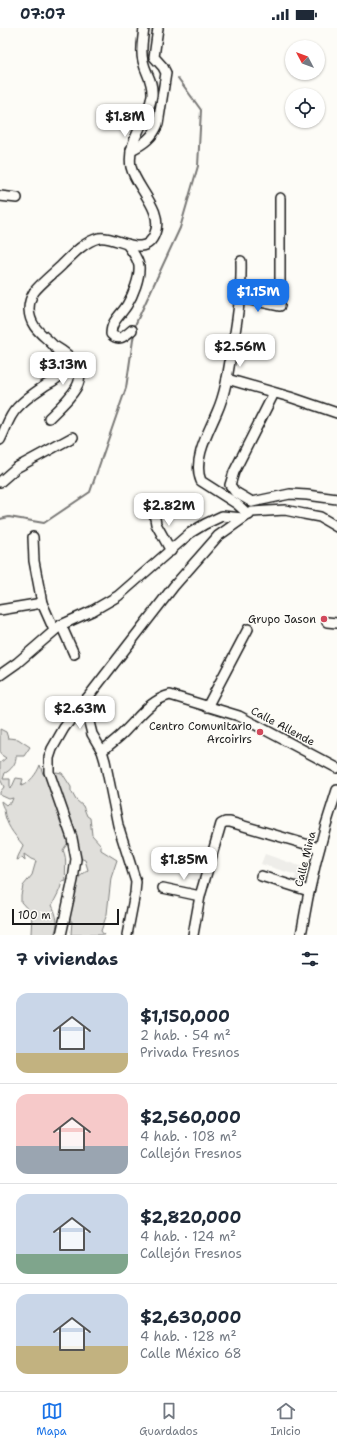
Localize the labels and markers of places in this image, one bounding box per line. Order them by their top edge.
pin: $1.8M [97,104,153,138]
pin: $1.15M [225,279,291,313]
pin: $2.56M [207,334,273,368]
pin: $3.13M [30,352,96,386]
pin: $2.82M [136,493,202,527]
place label: Grupo Jason [248,612,316,627]
marker: Grupo Jason [319,614,329,624]
pin: $2.63M [47,696,113,730]
place label: Centro Comunitario Arcoirirs [149,719,252,747]
marker: Centro Comunitario Arcoirirs [255,727,265,737]
pin: $1.85M [151,847,217,881]

